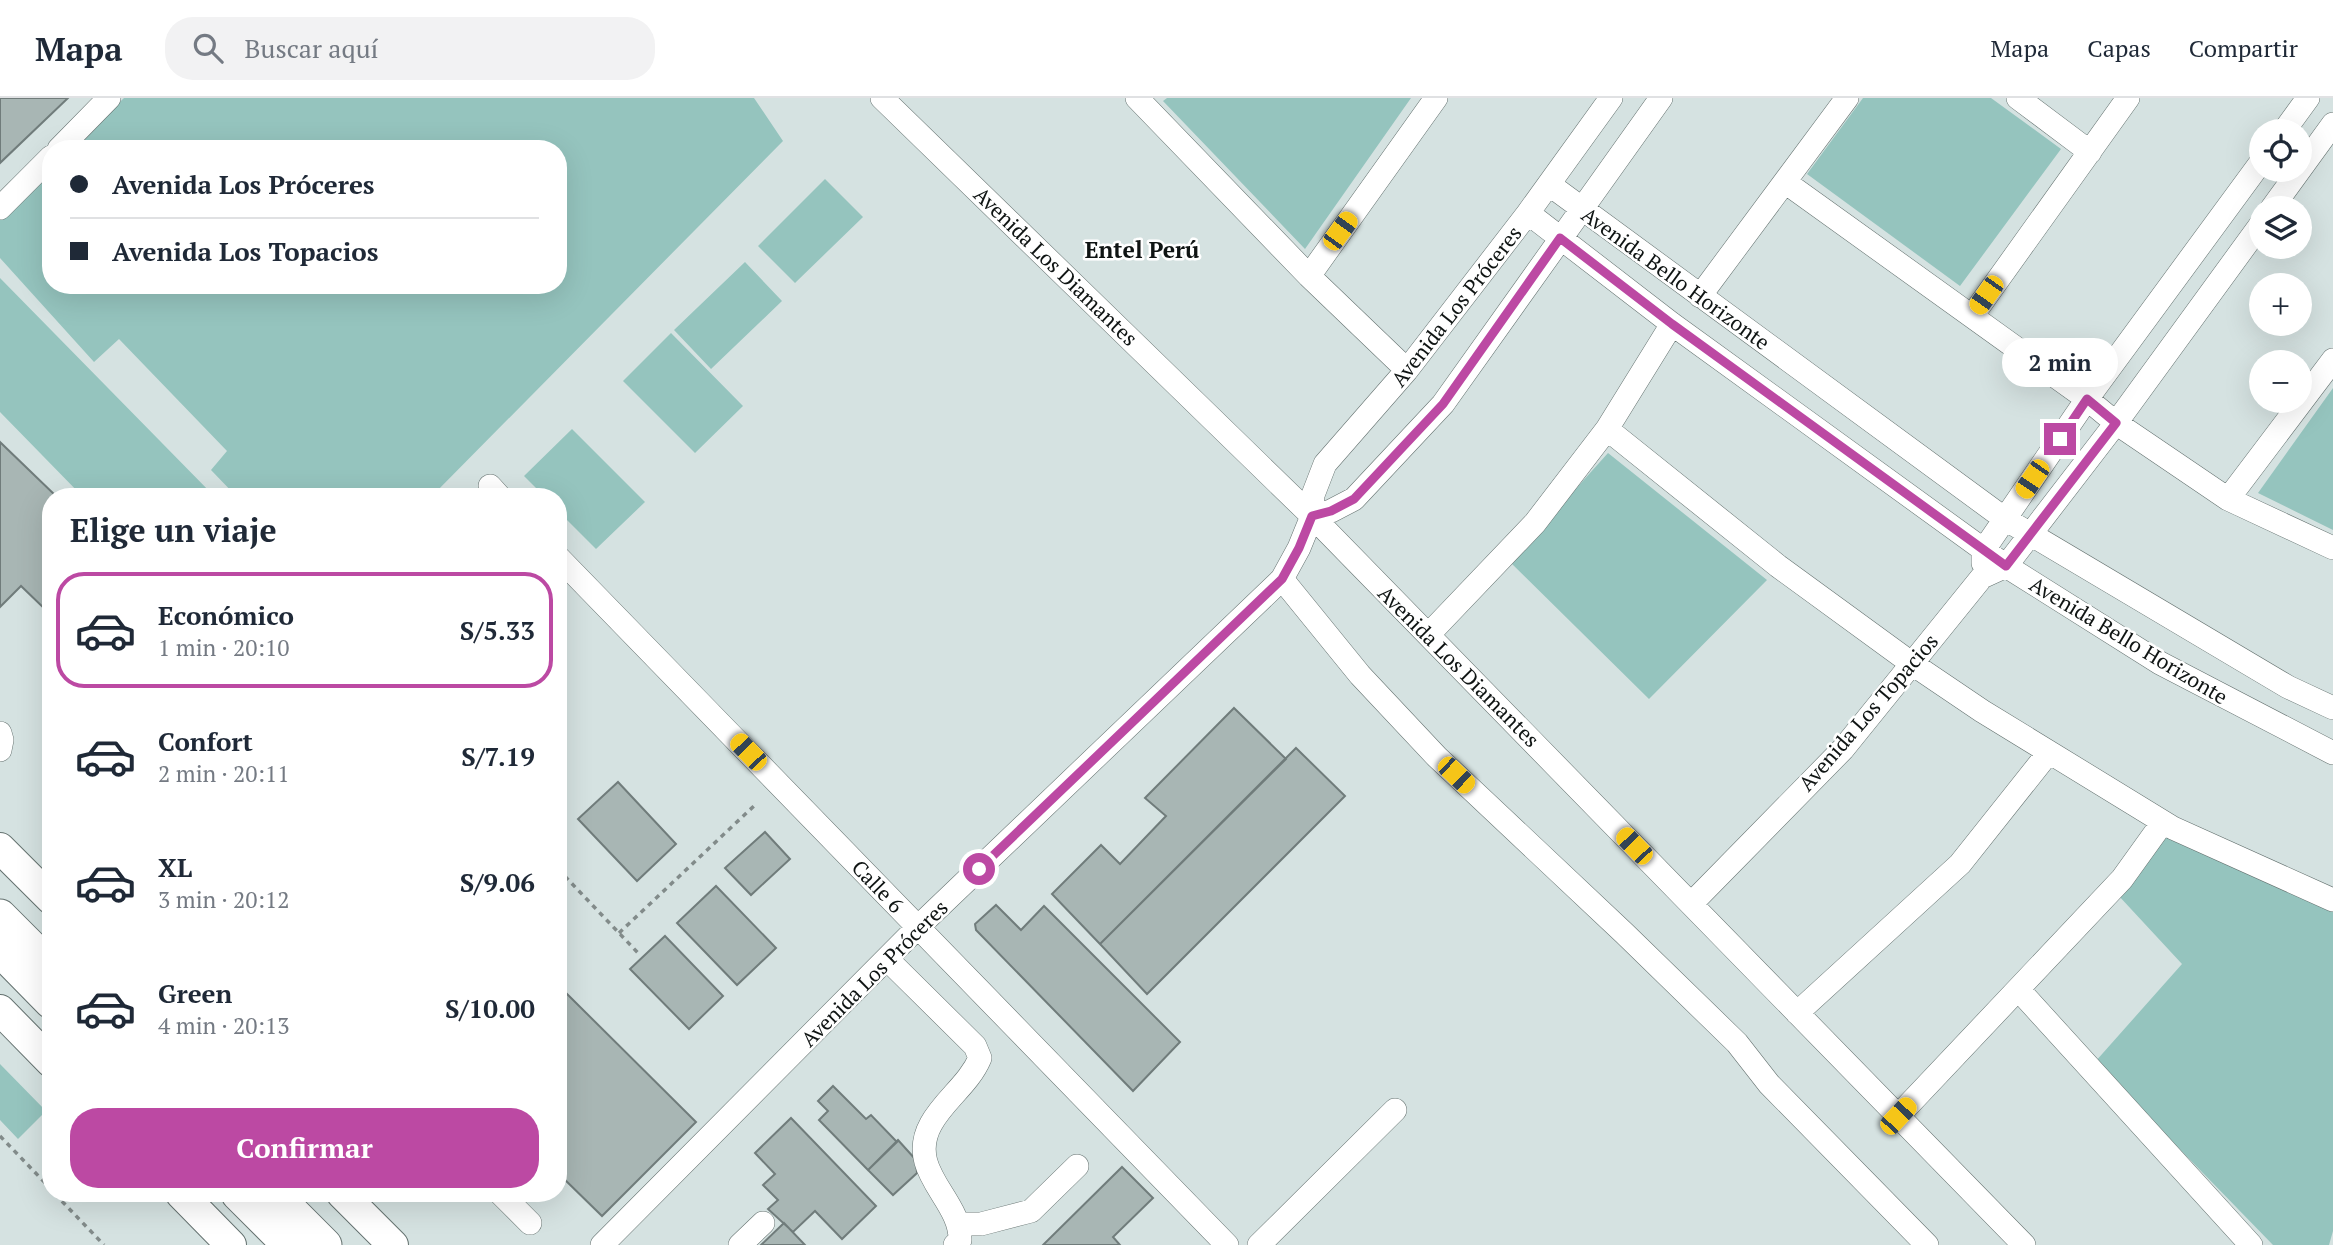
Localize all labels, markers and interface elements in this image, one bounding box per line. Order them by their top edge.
search box [165,17,655,80]
text: Mapa [35,27,123,70]
icon: search [189,29,227,67]
text: Buscar aquí [245,31,378,65]
text: Mapa [1991,32,2049,64]
text: Capas [2087,32,2151,64]
text: Compartir [2189,32,2298,64]
map controls [2249,119,2312,413]
button: locate [2249,119,2312,182]
text: Avenida Los Próceres [112,167,375,201]
street label: Avenida Los Diamantes [968,180,1144,352]
button: layers [2249,196,2312,259]
street label: Avenida Bello Horizonte [1576,200,1776,356]
car [1320,208,1361,254]
street label: Avenida Los Próceres [1384,220,1528,392]
text: Avenida Los Topacios [112,234,378,268]
district label: Entel Perú [1085,234,1199,265]
car [1966,272,2007,318]
button: + [2249,273,2312,336]
callout: 2 min [2002,338,2118,386]
text: 2 min [2029,347,2091,378]
button: − [2249,350,2312,413]
route end [2044,423,2076,455]
car [2012,456,2053,502]
text: Elige un viaje [70,509,277,551]
street label: Avenida Bello Horizonte [2025,570,2233,710]
street label: Avenida Los Diamantes [1372,579,1546,753]
text: Económico [158,598,294,632]
icon: car [74,599,137,662]
text: S/5.33 [460,613,535,647]
street label: Avenida Los Topacios [1792,627,1944,797]
text: 1 min · 20:10 [158,632,290,663]
text: Confort [158,724,253,758]
icon: car [74,725,137,788]
car [726,730,771,774]
text: S/7.19 [461,739,535,773]
car [1434,753,1479,797]
text: 2 min · 20:11 [158,758,290,789]
car [1612,824,1657,868]
text: XL [158,850,192,884]
icon: car [74,851,137,914]
street label: Calle 6 [846,853,910,919]
route start [963,853,995,885]
text: S/9.06 [460,865,535,899]
text: 3 min · 20:12 [158,884,290,915]
street label: Avenida Los Próceres [794,893,954,1053]
text: Green [158,976,232,1010]
icon: car [74,977,137,1040]
text: S/10.00 [445,991,535,1025]
text: 4 min · 20:13 [158,1010,290,1041]
car [1876,1093,1921,1139]
button: Confirmar [70,1108,539,1188]

